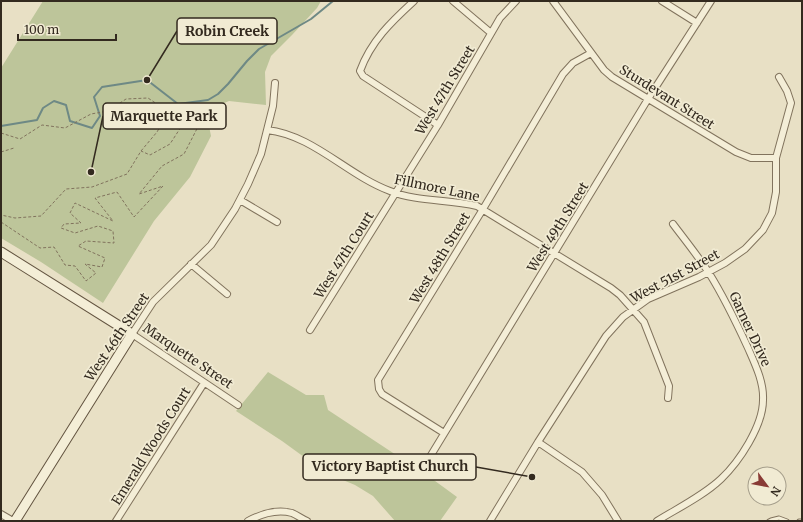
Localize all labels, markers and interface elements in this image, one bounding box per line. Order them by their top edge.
scale bar [18,16,116,42]
callout: Robin Creek [177,18,277,44]
text: 100 m [24,22,59,37]
text: Robin Creek [185,22,270,40]
street label: West 47th Street [411,42,478,139]
street label: Sturdevant Street [616,61,718,133]
callout: Marquette Park [103,103,226,129]
text: Marquette Park [110,107,219,125]
street label: Fillmore Lane [393,171,481,205]
street label: West 49th Street [523,179,592,276]
street label: West 47th Court [310,208,378,302]
street label: West 48th Street [406,209,474,308]
street label: West 51st Street [627,245,722,307]
street label: West 46th Street [81,289,153,385]
street label: Garner Drive [725,289,775,369]
street label: Marquette Street [140,320,236,392]
street label: Emerald Woods Court [108,384,194,508]
callout: Victory Baptist Church [303,454,476,480]
text: Victory Baptist Church [311,457,469,475]
north arrow [747,466,787,506]
text: N [767,484,784,499]

